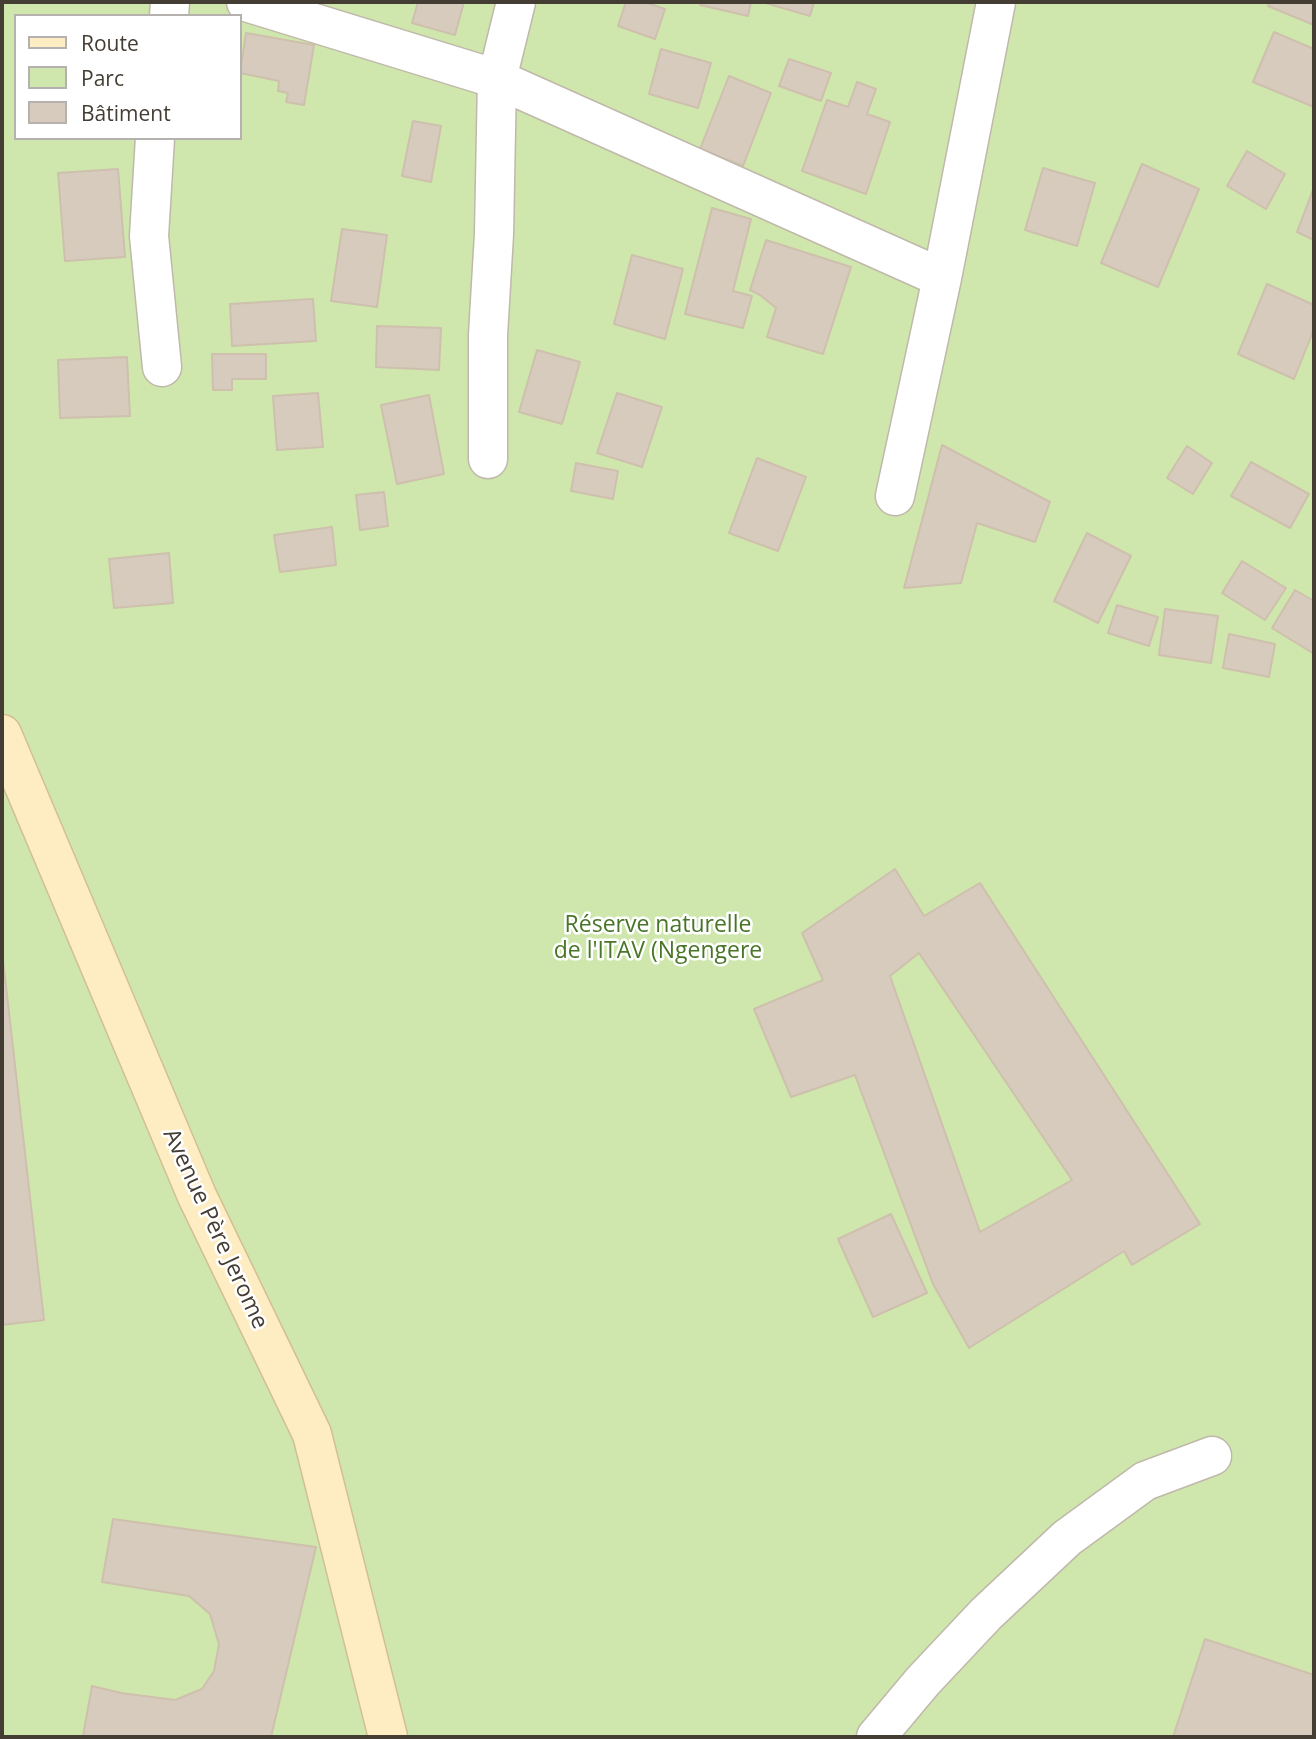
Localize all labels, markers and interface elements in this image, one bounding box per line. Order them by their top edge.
legend [14,14,242,140]
text: Route [81,29,139,57]
text: Parc [81,64,124,92]
text: Bâtiment [81,99,171,127]
park label: Réserve naturelle de l'ITAV (Ngengere [554,911,762,965]
street label: Avenue Père Jerome [157,1125,273,1333]

